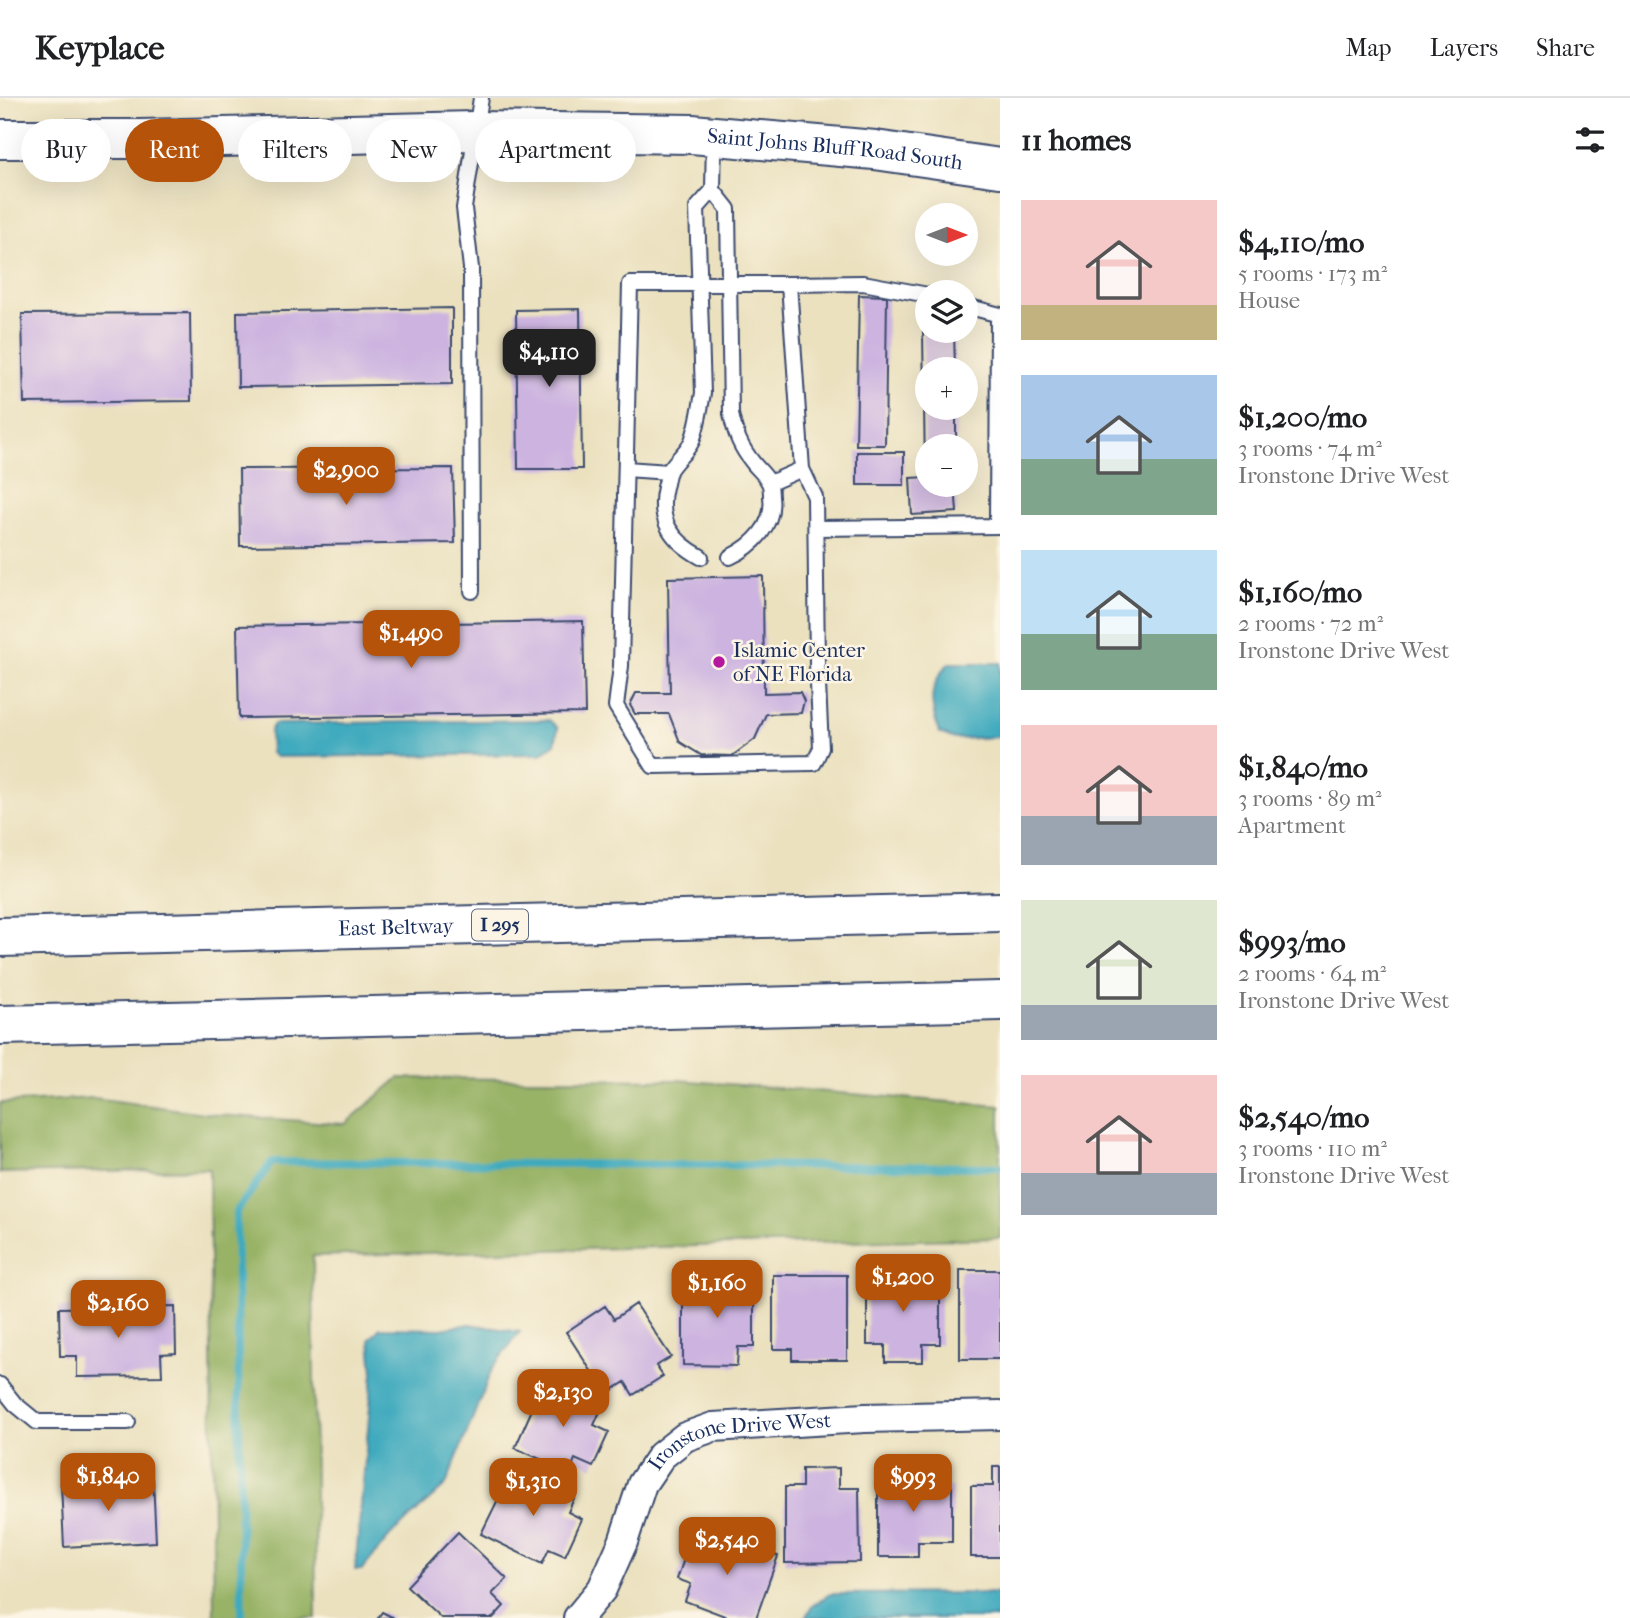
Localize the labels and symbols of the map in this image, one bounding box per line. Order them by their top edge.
street label: Saint Johns Bluff Road South [706,123,965,175]
north arrow [915,203,978,266]
pin: $4,110 [492,330,606,389]
pin: $2,900 [289,448,403,507]
pin: $1,490 [354,610,468,670]
place label: Islamic Center of NE Florida [733,638,865,686]
marker: Islamic Center of NE Florida [711,654,727,670]
road number: I 295 [472,910,528,940]
street label: East Beltway [338,914,455,941]
pin: $1,200 [846,1254,960,1314]
pin: $1,160 [660,1260,774,1320]
pin: $2,160 [61,1280,175,1340]
pin: $2,130 [506,1370,620,1429]
street label: Ironstone Drive West [643,1408,832,1475]
pin: $1,840 [51,1454,165,1513]
pin: $993 [872,1454,954,1514]
pin: $1,310 [476,1458,590,1518]
pin: $2,540 [670,1518,784,1577]

